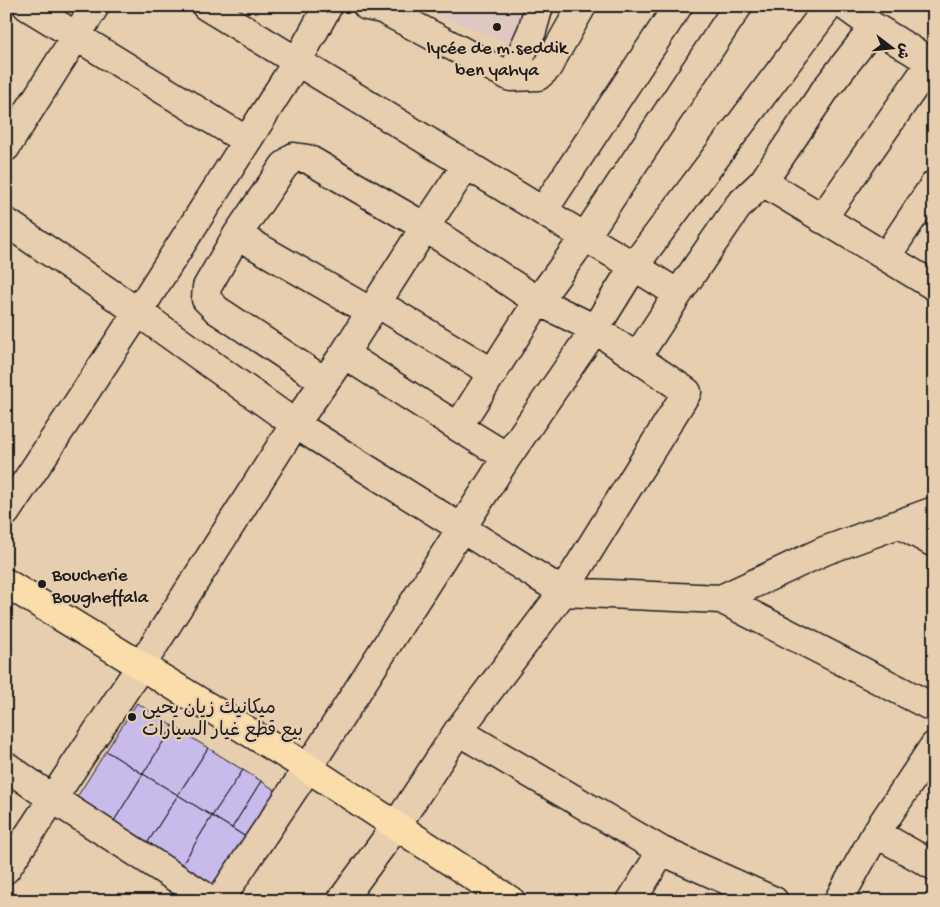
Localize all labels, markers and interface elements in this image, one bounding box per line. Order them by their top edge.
marker: lycée de m.seddik ben yahya [491,21,503,33]
north arrow [868,22,918,72]
place label: lycée de m.seddik ben yahya [427,38,569,83]
text: ش [892,41,912,61]
place label: Boucherie Bougheffala [51,565,150,610]
marker: Boucherie Bougheffala [36,578,48,590]
place label: ميكانيك زيان يحيى بيع قطع غيار السيارات [142,698,303,743]
marker: ميكانيك زيان يحيى بيع قطع غيار السيارات [126,711,138,723]

